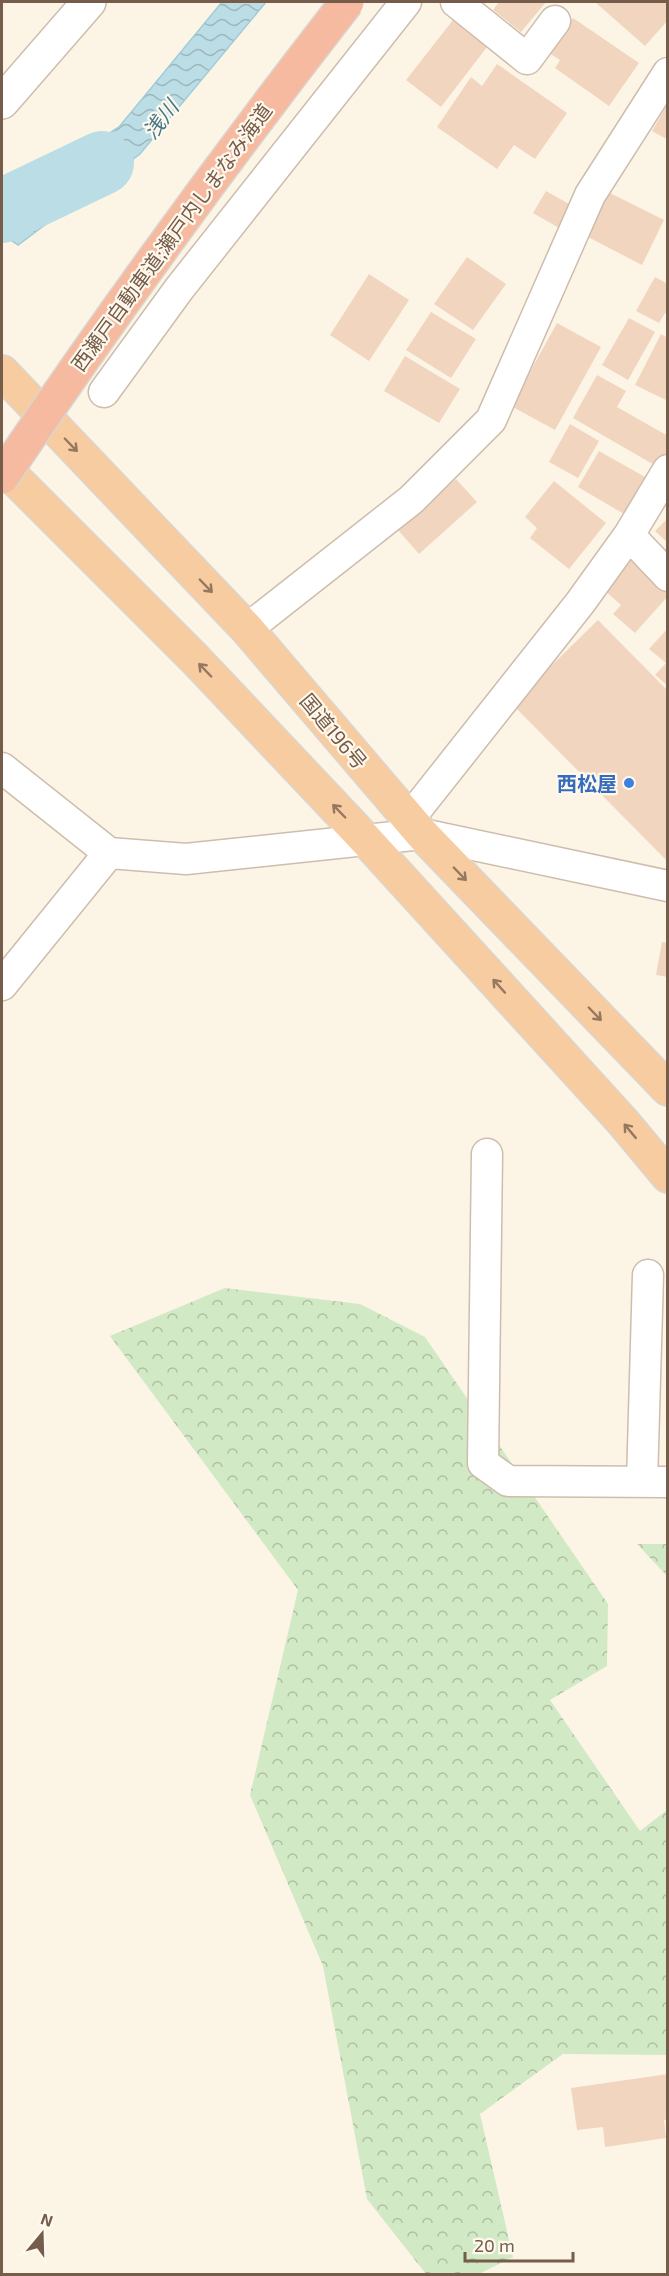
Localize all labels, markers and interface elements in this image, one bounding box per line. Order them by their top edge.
water label: 浅川 [137,93,184,143]
street label: 西瀬戸自動車道;瀬戸内しまなみ海道 [66,99,276,375]
one-way arrow [64,437,78,452]
one-way arrow [198,578,212,593]
one-way arrow [198,662,212,677]
street label: 国道196号 [296,688,372,774]
place label: 西松屋 [557,771,617,795]
marker: 西松屋 [622,776,636,790]
one-way arrow [332,804,347,819]
one-way arrow [453,866,467,881]
one-way arrow [492,979,506,994]
one-way arrow [588,1006,603,1021]
one-way arrow [623,1124,637,1139]
north arrow [12,2204,72,2264]
text: N [38,2208,56,2230]
scale bar [465,2225,573,2263]
text: 20 m [474,2234,515,2256]

